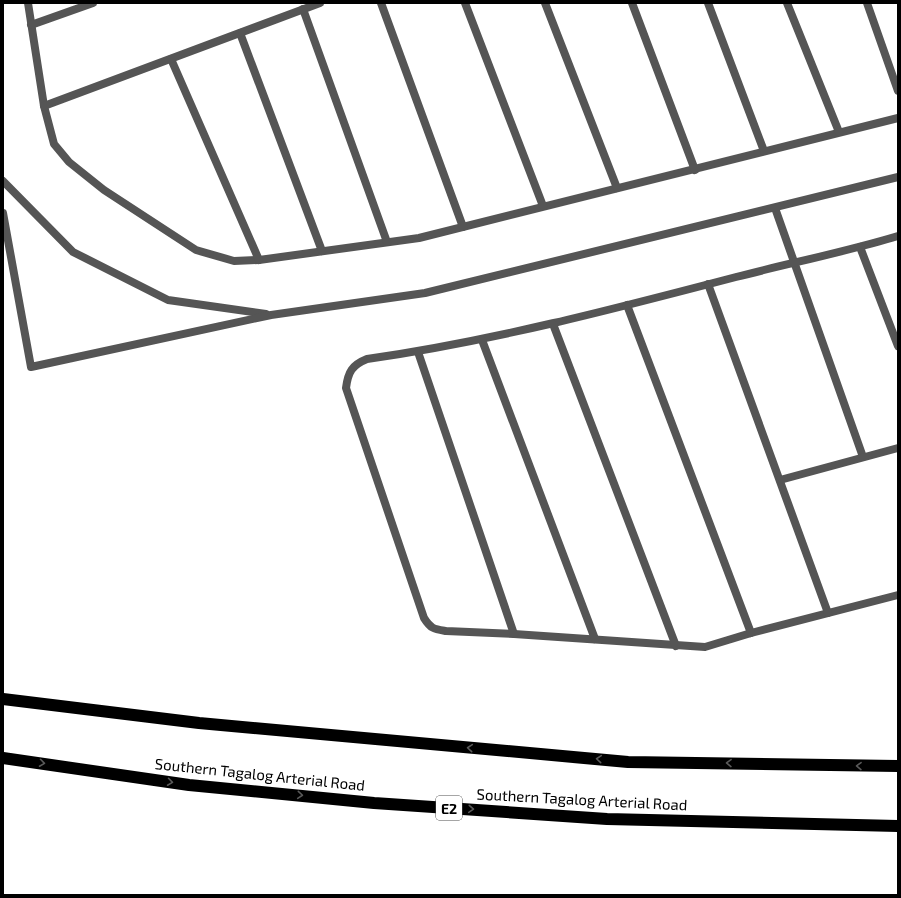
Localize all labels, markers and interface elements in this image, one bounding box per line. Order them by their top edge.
one-way arrow [467,744,473,753]
street label: Southern Tagalog Arterial Road [154,754,366,794]
one-way arrow [596,755,602,764]
one-way arrow [39,758,45,767]
one-way arrow [726,759,732,767]
one-way arrow [856,762,862,770]
one-way arrow [167,777,173,786]
street label: Southern Tagalog Arterial Road [476,784,688,814]
one-way arrow [296,791,303,800]
road number: E2 [436,796,462,820]
one-way arrow [468,805,474,814]

